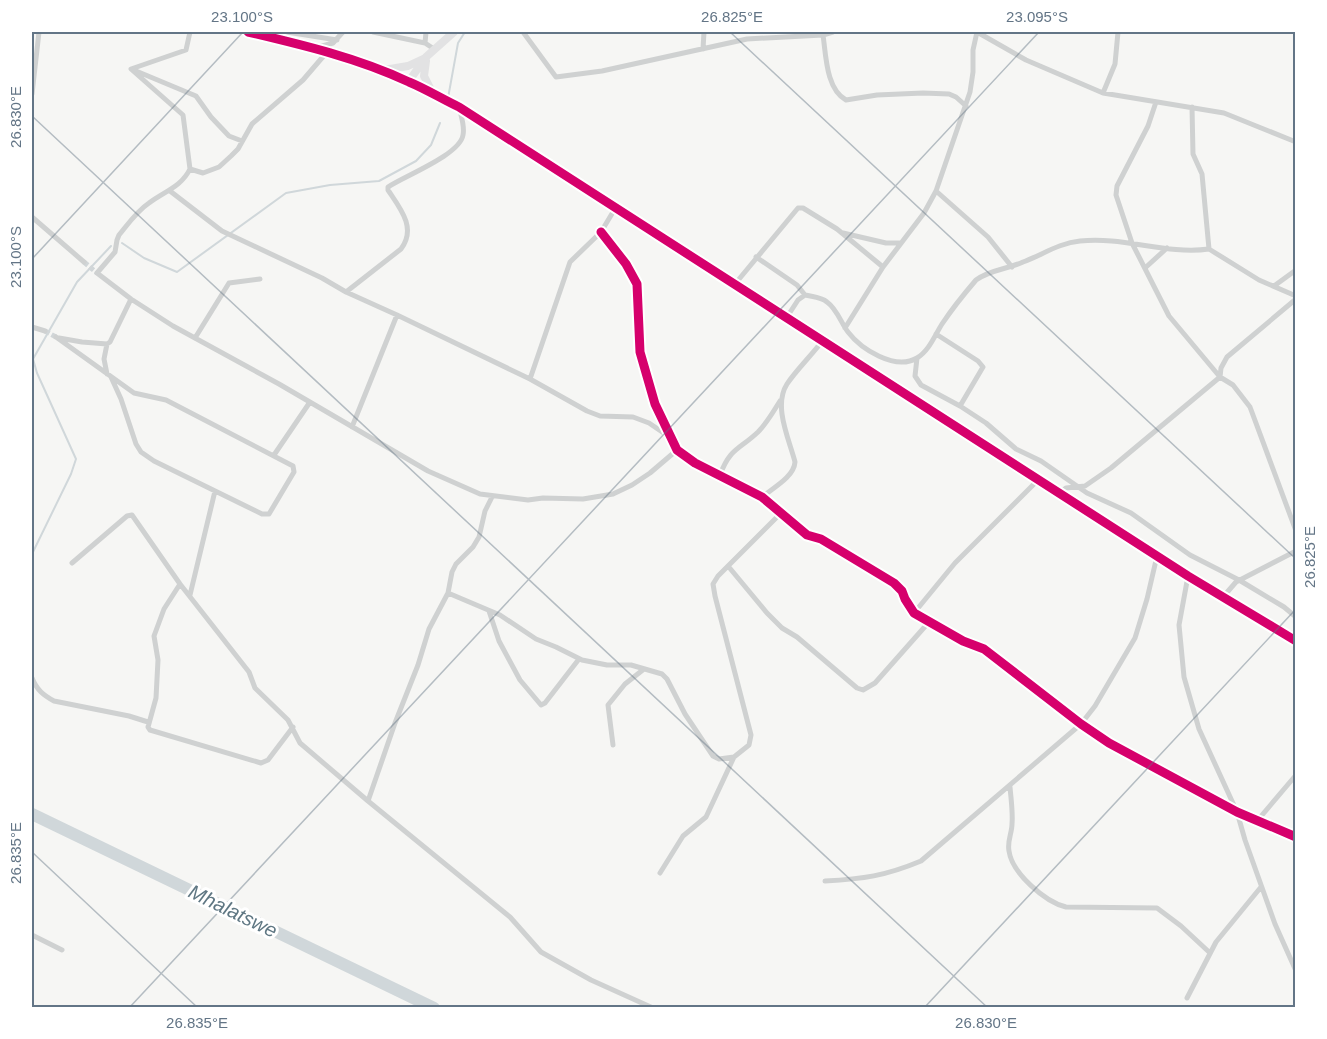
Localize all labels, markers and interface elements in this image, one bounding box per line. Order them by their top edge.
text: 23.100°S [211,8,273,25]
text: 26.825°E [701,8,763,25]
text: 23.095°S [1006,8,1068,25]
text: 26.830°E [7,86,24,148]
text: 23.100°S [7,226,24,288]
text: 26.825°E [1301,526,1318,588]
text: 26.835°E [7,822,24,884]
water label: Mhalatswe [185,880,281,942]
text: 26.835°E [166,1014,228,1031]
text: 26.830°E [955,1014,1017,1031]

